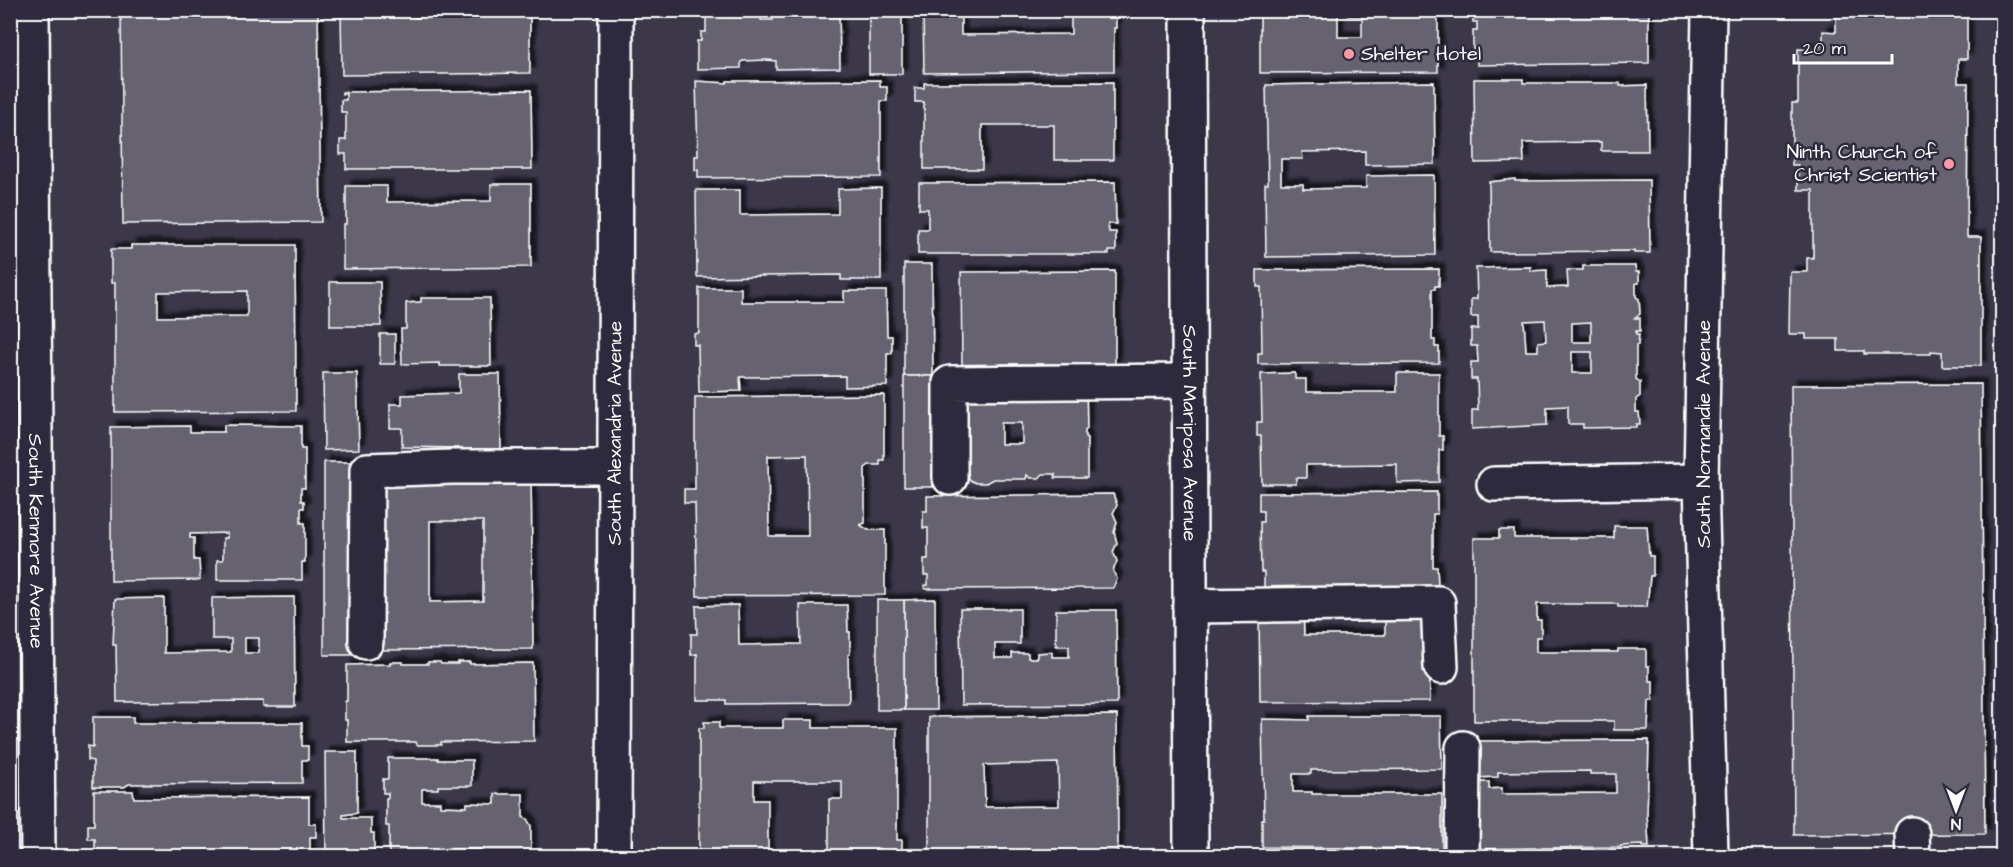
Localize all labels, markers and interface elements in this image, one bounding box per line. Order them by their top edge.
scale bar [1794,27,1892,65]
text: 20 m [1803,36,1846,61]
place label: Shelter Hotel [1361,40,1481,68]
marker: Shelter Hotel [1342,47,1356,61]
place label: Ninth Church of Christ Scientist [1786,138,1937,189]
marker: Ninth Church of Christ Scientist [1942,157,1956,171]
street label: South Normandie Avenue [1690,320,1718,548]
street label: South Alexandria Avenue [601,321,629,545]
street label: South Mariposa Avenue [1175,325,1204,542]
street label: South Kenmore Avenue [21,433,51,649]
north arrow [1926,780,1986,840]
text: N [1951,813,1961,835]

